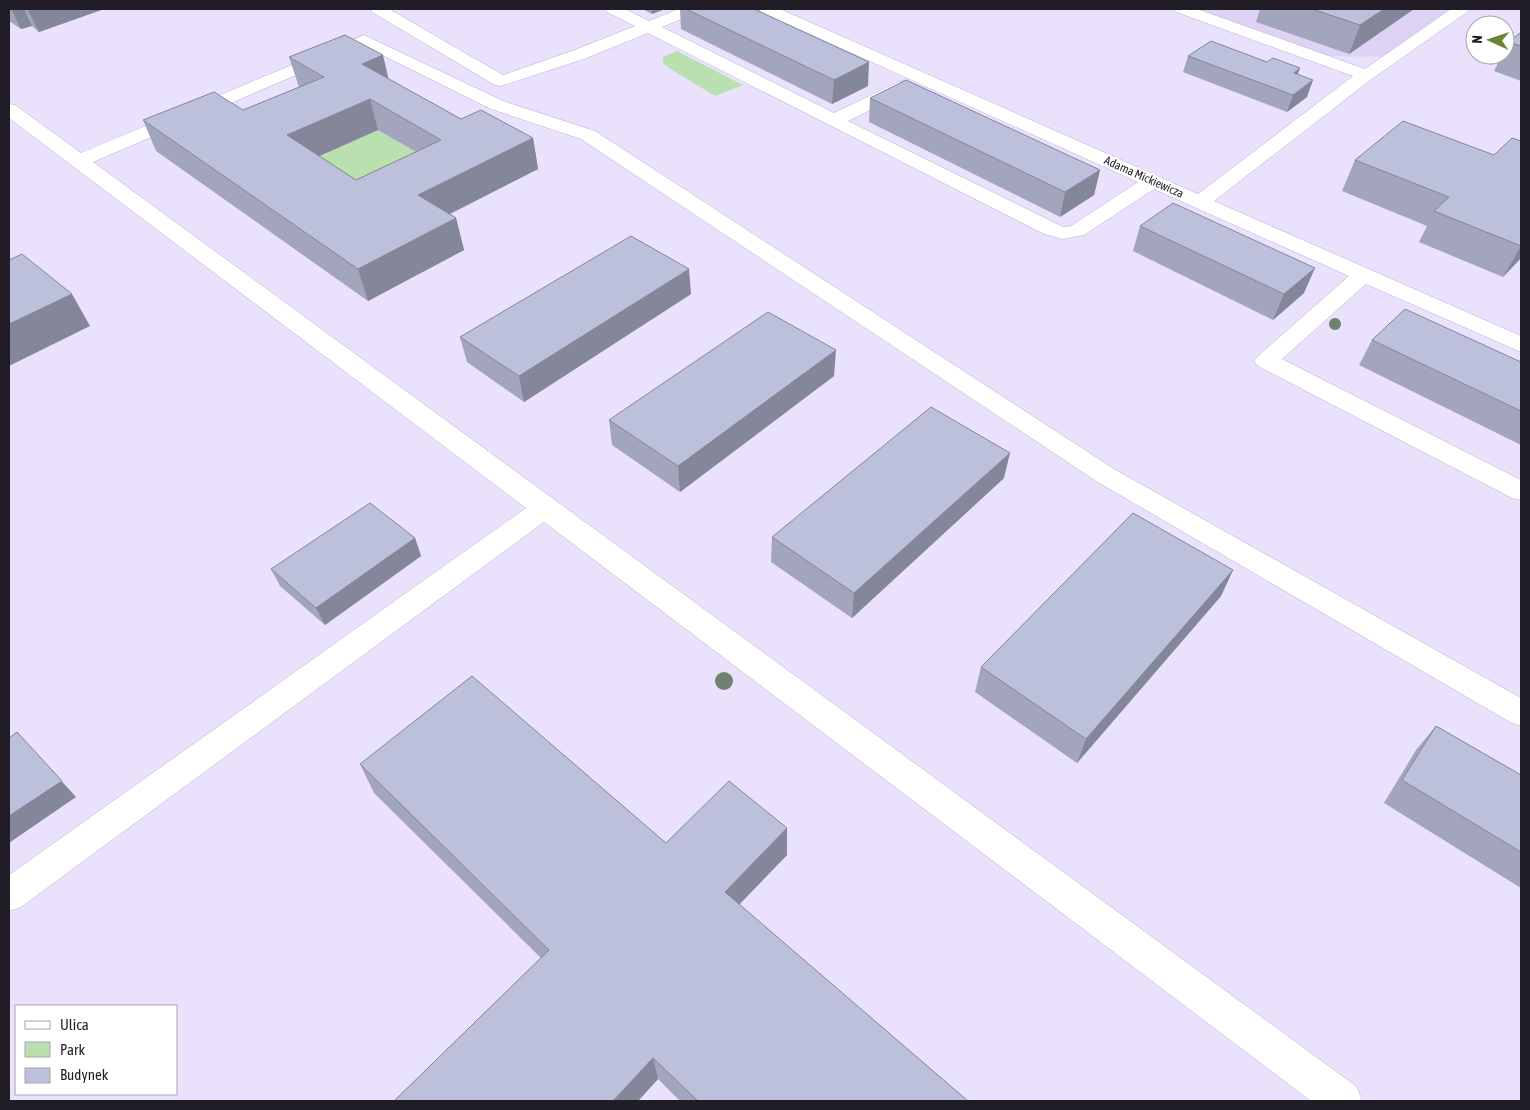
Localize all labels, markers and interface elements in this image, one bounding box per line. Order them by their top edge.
north arrow [1465,15,1515,65]
text: N [1469,35,1485,44]
street label: Adama Mickiewicza [1102,153,1186,201]
legend [15,1005,178,1095]
text: Ulica [60,1016,89,1033]
text: Park [60,1041,85,1058]
text: Budynek [60,1066,109,1083]

